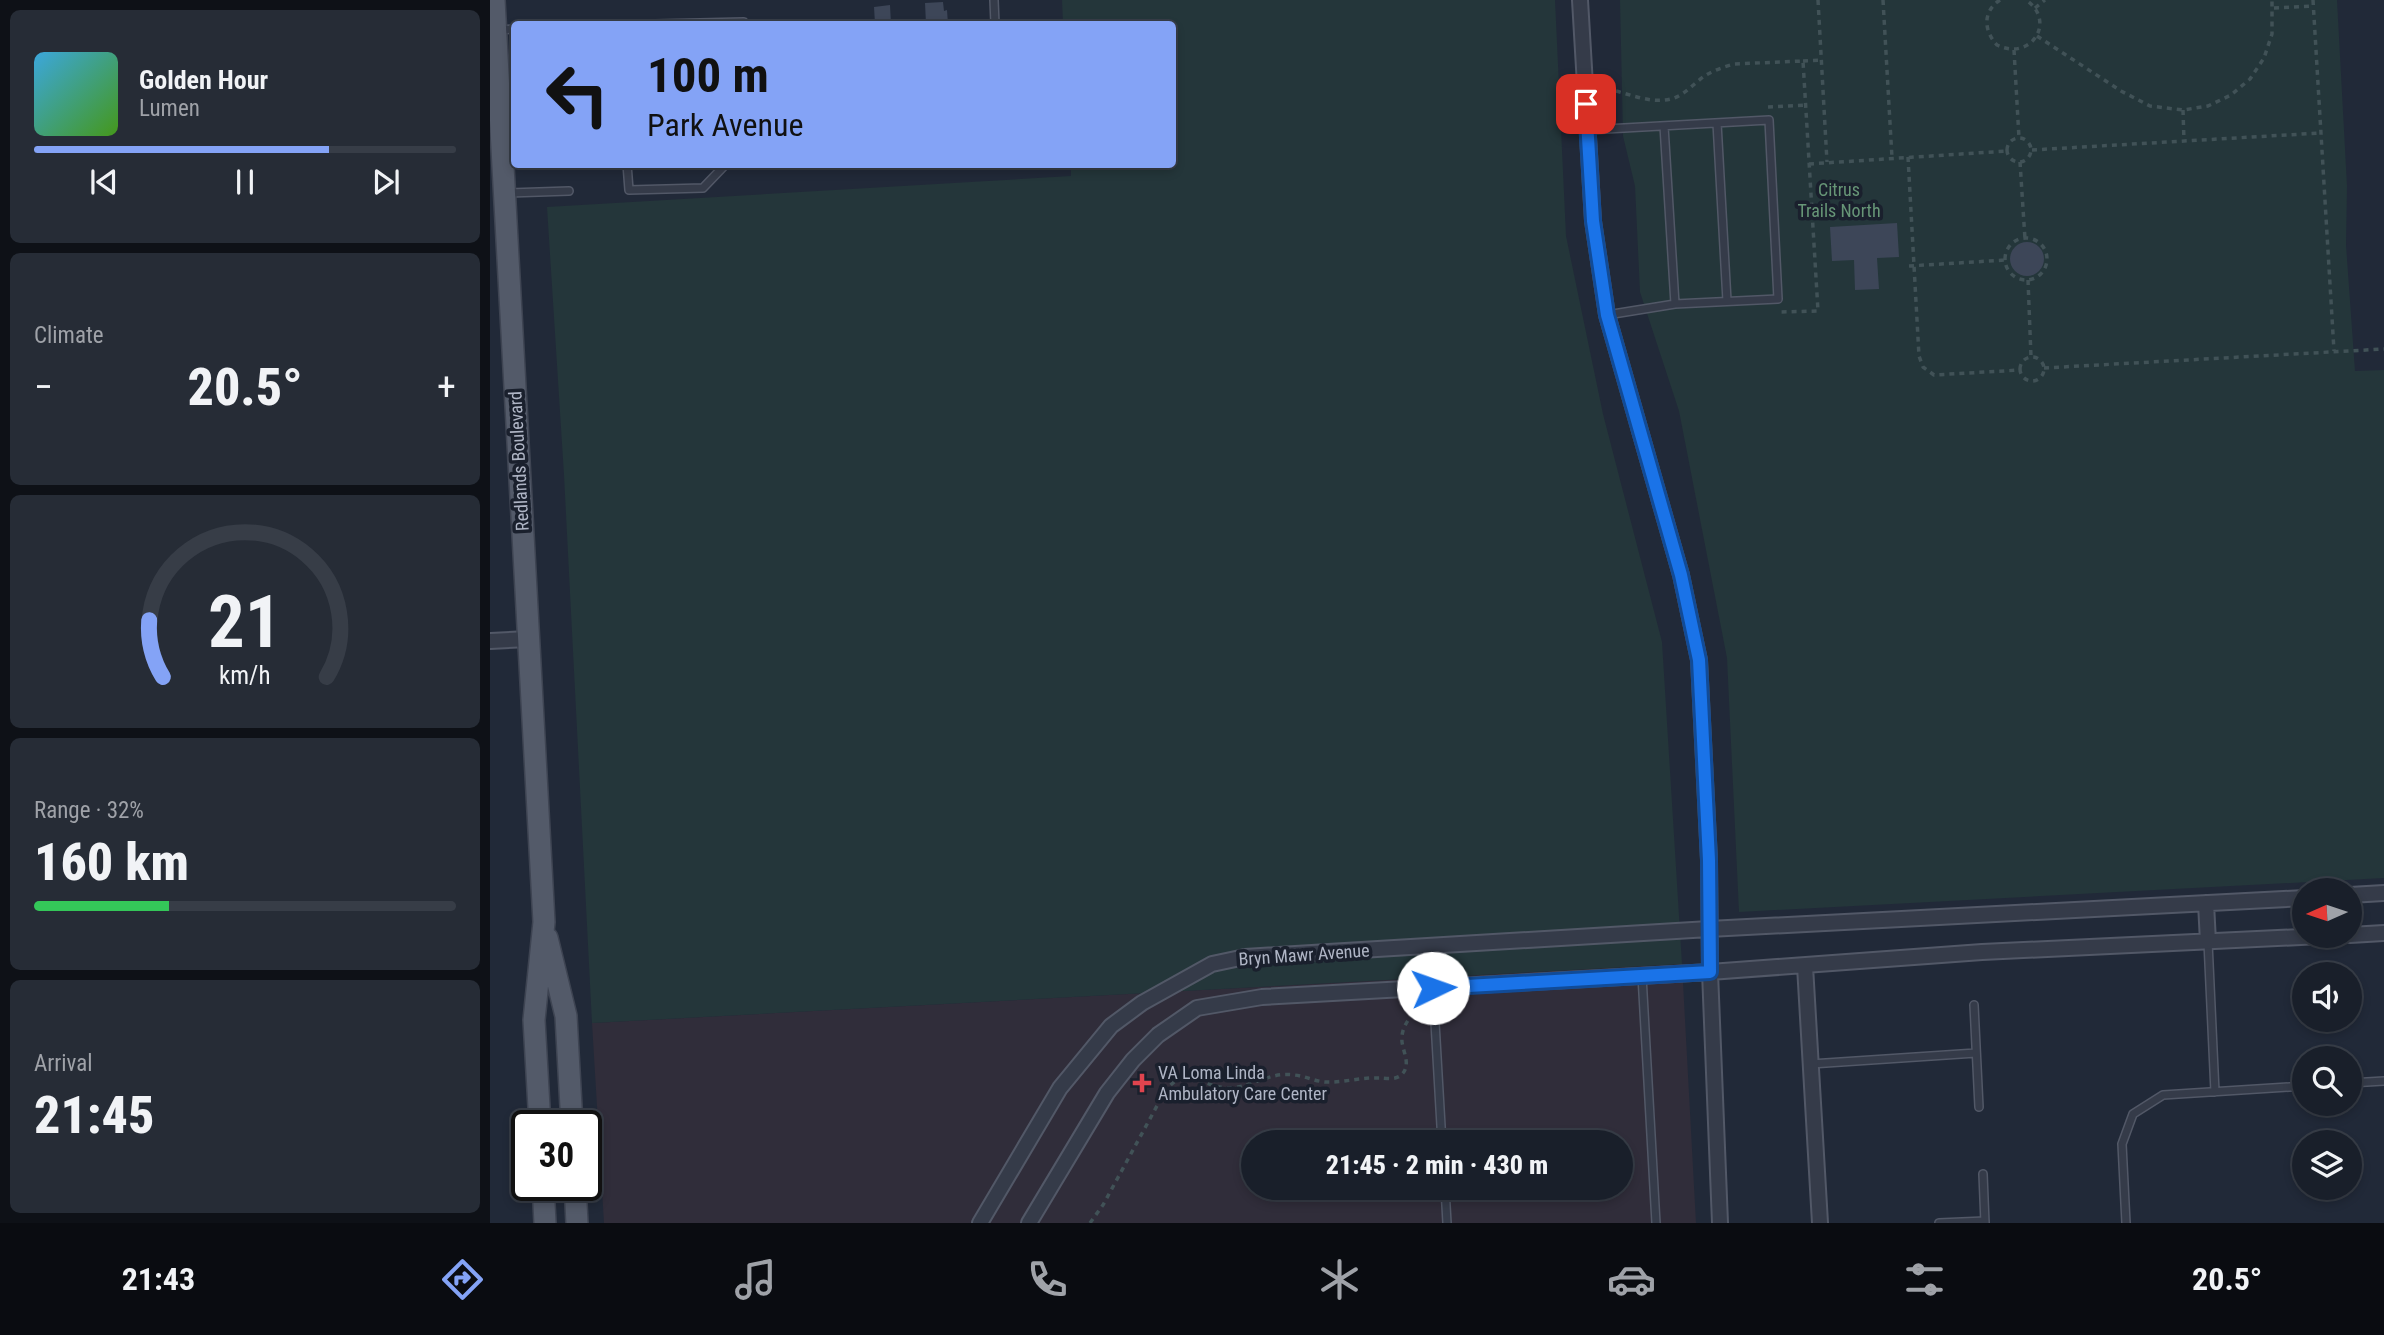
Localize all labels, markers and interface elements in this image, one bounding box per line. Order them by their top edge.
text: 100 m [647,47,769,104]
icon: left [532,49,623,140]
text: Golden Hour [139,65,268,95]
pin [1556,74,1616,134]
icon: arrive [1567,85,1605,123]
text: Lumen [139,95,200,122]
text: Park Avenue [647,106,804,144]
icon: previous [85,163,123,201]
icon: pause [226,163,264,201]
icon: next [367,163,405,201]
park label: Citrus Trails North [1797,179,1881,221]
text: Climate [34,322,104,349]
text: 20.5° [187,357,303,418]
text: − [34,365,53,409]
text: + [437,365,456,409]
street label: Redlands Boulevard [504,391,533,532]
text: 21 [208,580,282,666]
text: km/h [219,661,271,690]
text: Range · 32% [34,797,144,824]
text: 160 km [34,832,189,893]
north arrow [2292,878,2362,948]
map controls [2292,878,2362,1200]
street label: Bryn Mawr Avenue [1238,939,1370,970]
position arrow [1396,951,1470,1025]
button: sound [2292,962,2362,1032]
button: search [2292,1046,2362,1116]
text: Arrival [34,1050,93,1077]
place label: VA Loma Linda Ambulatory Care Center [1158,1062,1328,1104]
marker: VA Loma Linda Ambulatory Care Center [1132,1073,1152,1093]
text: 21:45 [34,1085,154,1146]
speed limit sign: 30 [511,1110,602,1201]
button: layers [2292,1130,2362,1200]
text: 21:45 · 2 min · 430 m [1326,1150,1548,1180]
icon: directions [438,1255,487,1304]
icon: music [731,1255,780,1304]
icon: phone [1023,1255,1072,1304]
icon: climate [1315,1255,1364,1304]
icon: car [1607,1255,1656,1304]
icon: filters [1900,1255,1949,1304]
text: 21:43 [122,1260,195,1298]
text: 20.5° [2192,1260,2262,1298]

